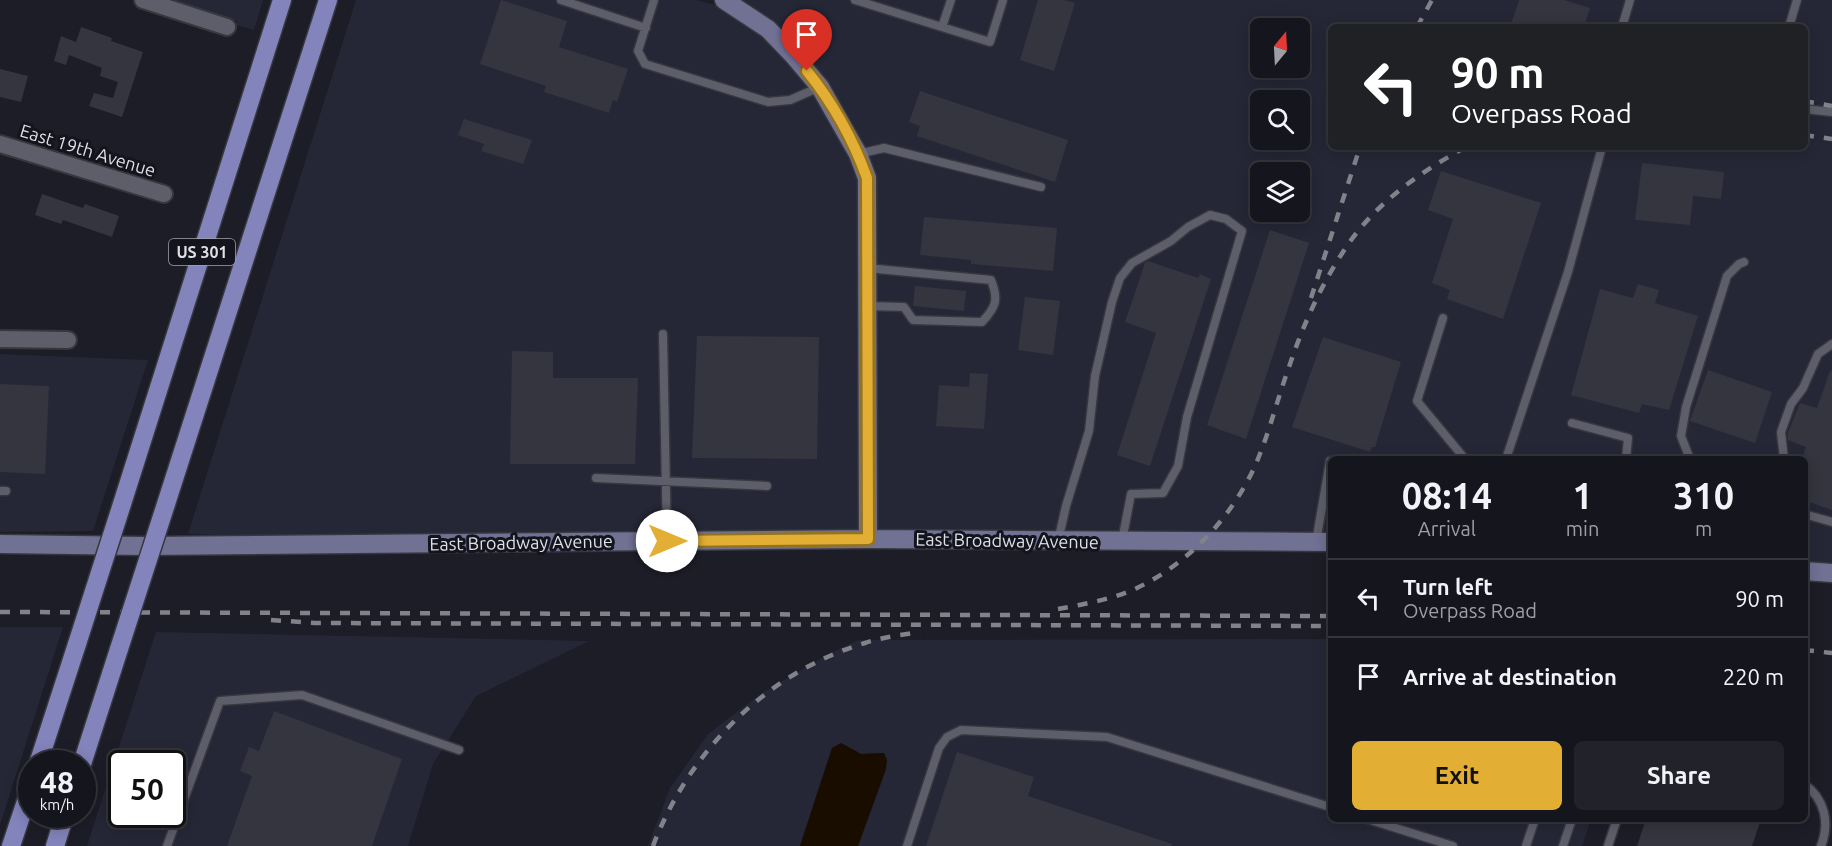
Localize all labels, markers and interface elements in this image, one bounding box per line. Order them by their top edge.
pin [781,9,832,71]
icon: arrive [790,18,823,51]
north arrow [1250,18,1310,78]
map controls [1250,18,1310,222]
icon: left [1352,48,1430,126]
text: 90 m [1451,49,1545,96]
button: search [1250,90,1310,150]
text: Overpass Road [1451,98,1632,128]
street label: East 19th Avenue [18,120,158,180]
button: layers [1250,162,1310,222]
road number: US 301 [169,239,235,265]
text: 08:14 [1402,475,1492,516]
text: 1 [1572,475,1593,516]
text: 310 [1673,475,1734,516]
position arrow [635,509,699,573]
text: Arrival [1418,517,1476,540]
text: min [1566,517,1599,540]
text: m [1695,517,1712,540]
street label: East Broadway Avenue [915,528,1099,552]
street label: East Broadway Avenue [429,530,613,554]
text: Turn left [1403,574,1493,599]
icon: left [1352,582,1385,615]
text: 90 m [1735,586,1784,611]
text: Overpass Road [1403,599,1537,622]
icon: arrive [1352,660,1385,693]
text: Arrive at destination [1403,664,1617,689]
text: 220 m [1723,664,1784,689]
button: Exit [1352,741,1562,810]
button: Share [1574,741,1784,810]
speed limit sign: 50 [108,750,186,828]
text: 48 [40,765,74,799]
text: km/h [40,796,74,813]

